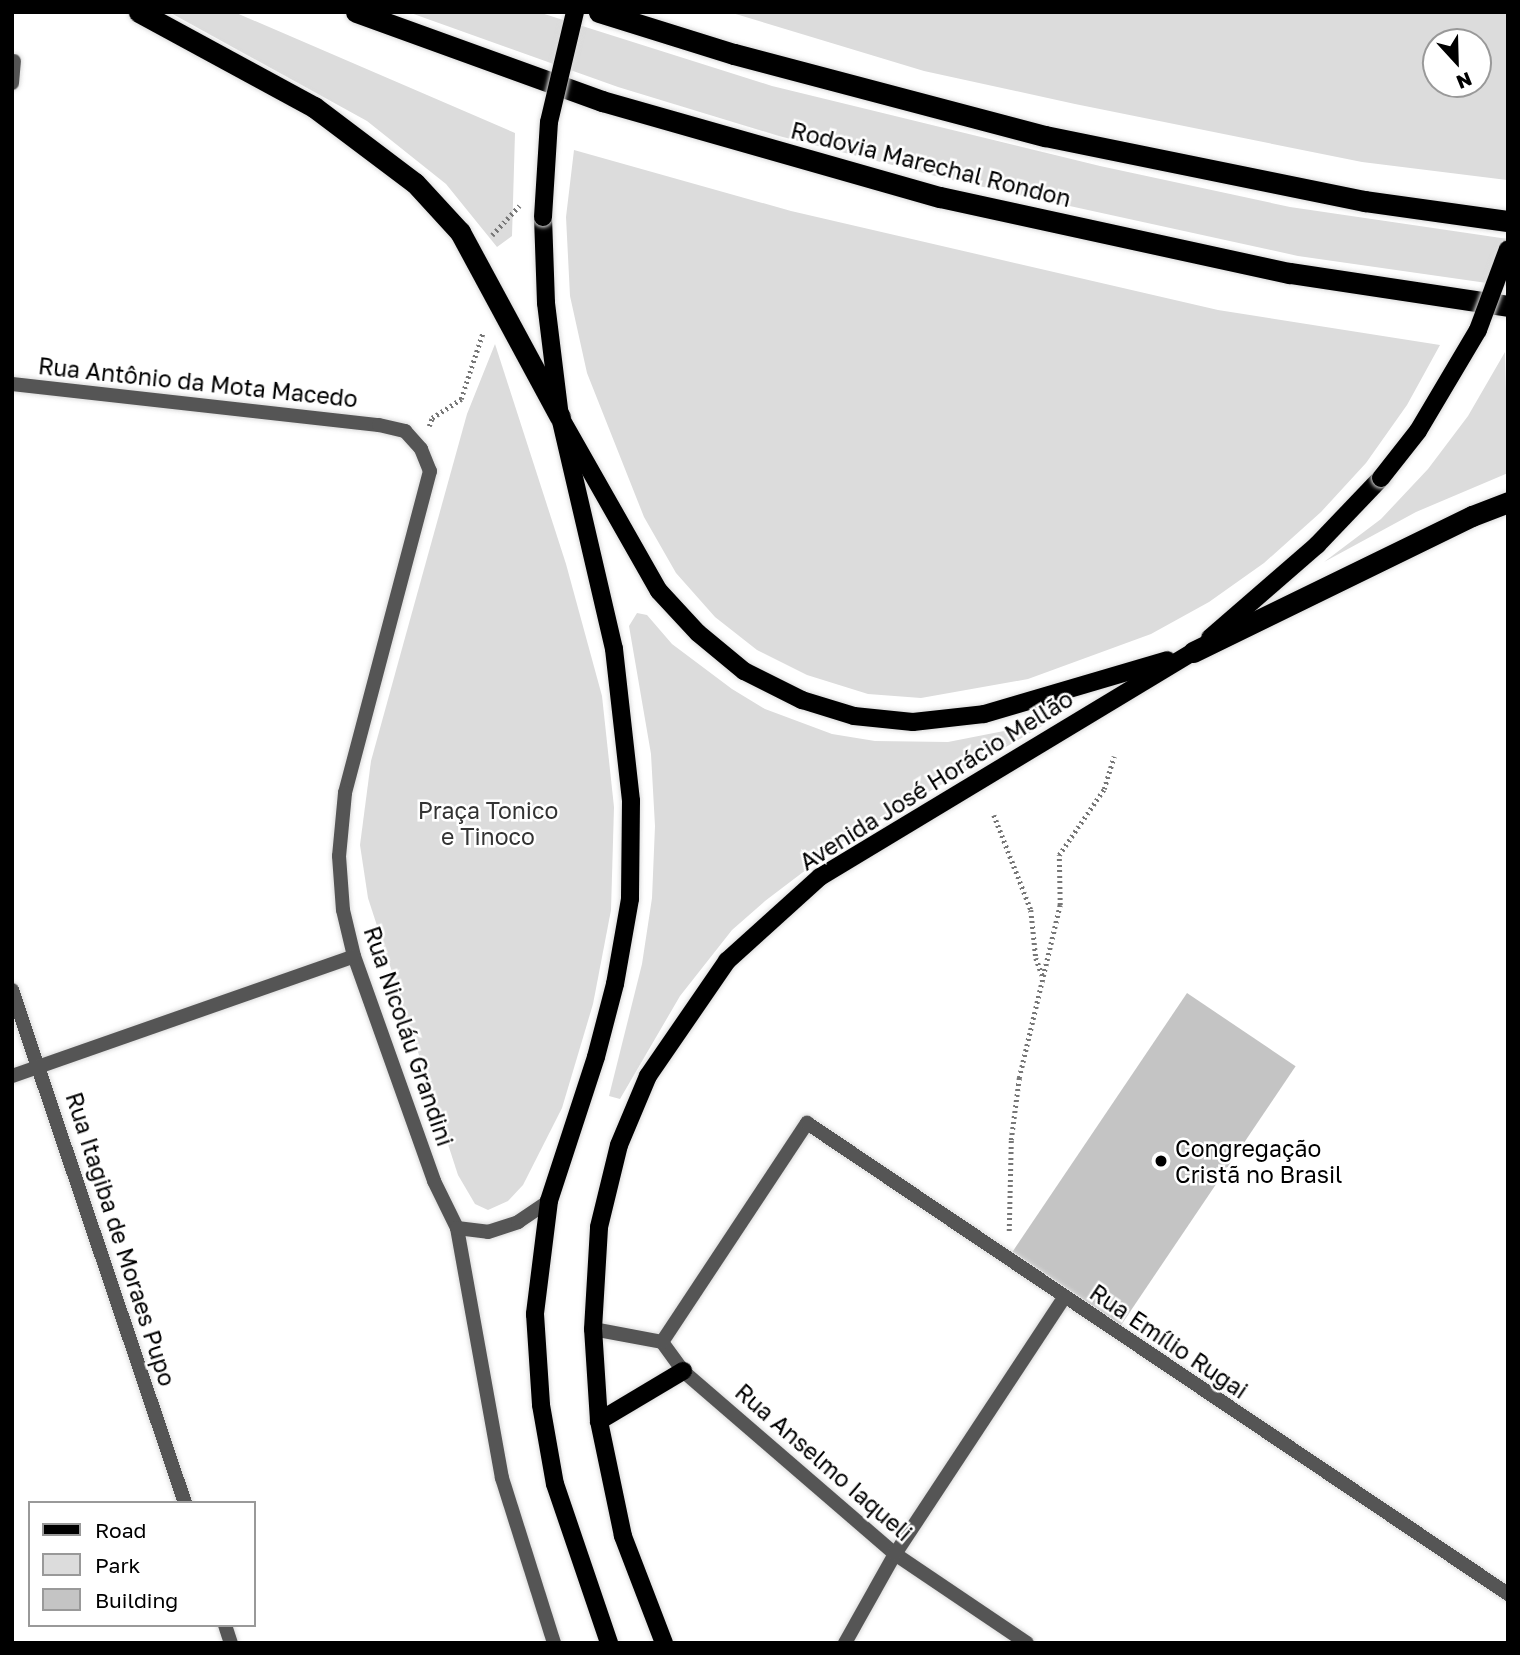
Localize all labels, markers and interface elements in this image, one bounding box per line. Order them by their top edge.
north arrow [1422,28,1492,98]
text: N [1453,68,1475,94]
street label: Rodovia Marechal Rondon [788,116,1074,212]
street label: Rua Antônio da Mota Macedo [37,351,359,413]
street label: Avenida José Horácio Mellão [794,684,1078,876]
park label: Praça Tonico e Tinoco [418,796,558,850]
street label: Rua Nicoláu Grandini [358,923,460,1149]
street label: Rua Itagiba de Moraes Pupo [60,1089,182,1389]
place label: Congregação Cristã no Brasil [1175,1134,1342,1188]
marker: Congregação Cristã no Brasil [1153,1153,1169,1169]
street label: Rua Emílio Rugai [1085,1278,1253,1404]
street label: Rua Anselmo Iaqueli [730,1378,918,1546]
legend [28,1501,256,1627]
text: Road [95,1517,146,1543]
text: Park [95,1552,140,1578]
text: Building [95,1587,178,1613]

